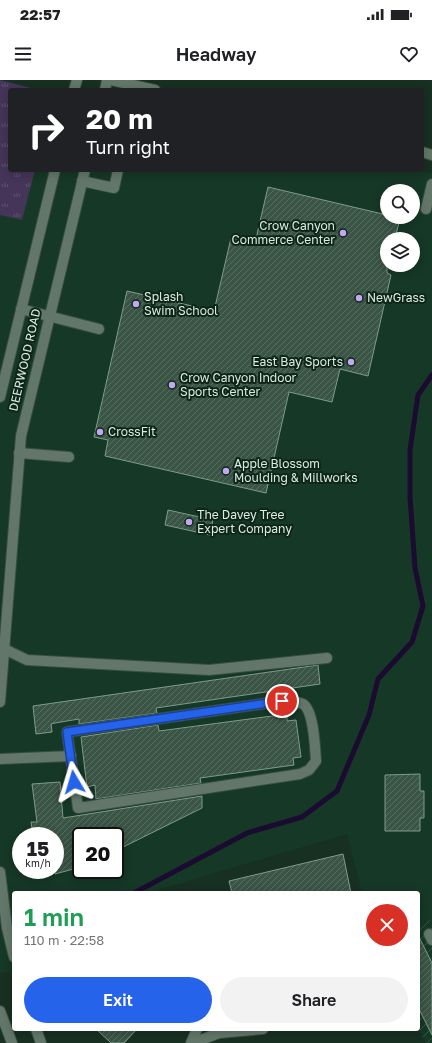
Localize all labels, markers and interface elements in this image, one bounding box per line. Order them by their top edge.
text: 22:57 [20,5,60,23]
icon: menu [12,43,34,65]
text: Headway [176,43,256,65]
icon: heart [398,43,420,65]
text: 20 m [86,102,153,135]
icon: right [20,104,72,156]
text: Turn right [86,136,170,158]
map controls [380,184,420,272]
button: search [380,184,420,224]
place label: Crow Canyon Commerce Center [232,218,335,247]
marker: Crow Canyon Commerce Center [338,228,348,238]
button: layers [380,232,420,272]
place label: Splash Swim School [144,289,218,318]
place label: NewGrass [367,290,425,305]
marker: NewGrass [354,293,364,303]
marker: Splash Swim School [131,299,141,309]
street label: DEERWOOD ROAD [5,307,44,413]
place label: East Bay Sports [252,354,343,369]
marker: East Bay Sports [346,357,356,367]
place label: Crow Canyon Indoor Sports Center [180,370,297,399]
marker: Crow Canyon Indoor Sports Center [167,380,177,390]
place label: CrossFit [108,424,156,439]
marker: CrossFit [95,427,105,437]
place label: Apple Blossom Moulding & Millworks [234,456,358,485]
marker: Apple Blossom Moulding & Millworks [221,466,231,476]
place label: The Davey Tree Expert Company [197,507,292,536]
marker: The Davey Tree Expert Company [184,517,194,527]
pin [265,684,299,718]
icon: arrive [271,690,293,712]
position arrow [53,761,95,803]
speed limit sign: 20 [72,827,124,879]
text: 15 [27,836,49,860]
text: km/h [25,857,51,869]
text: 1 min [24,902,84,931]
button: close [366,904,408,946]
text: 110 m · 22:58 [24,932,104,948]
button: Exit [24,977,212,1023]
button: Share [220,977,408,1023]

